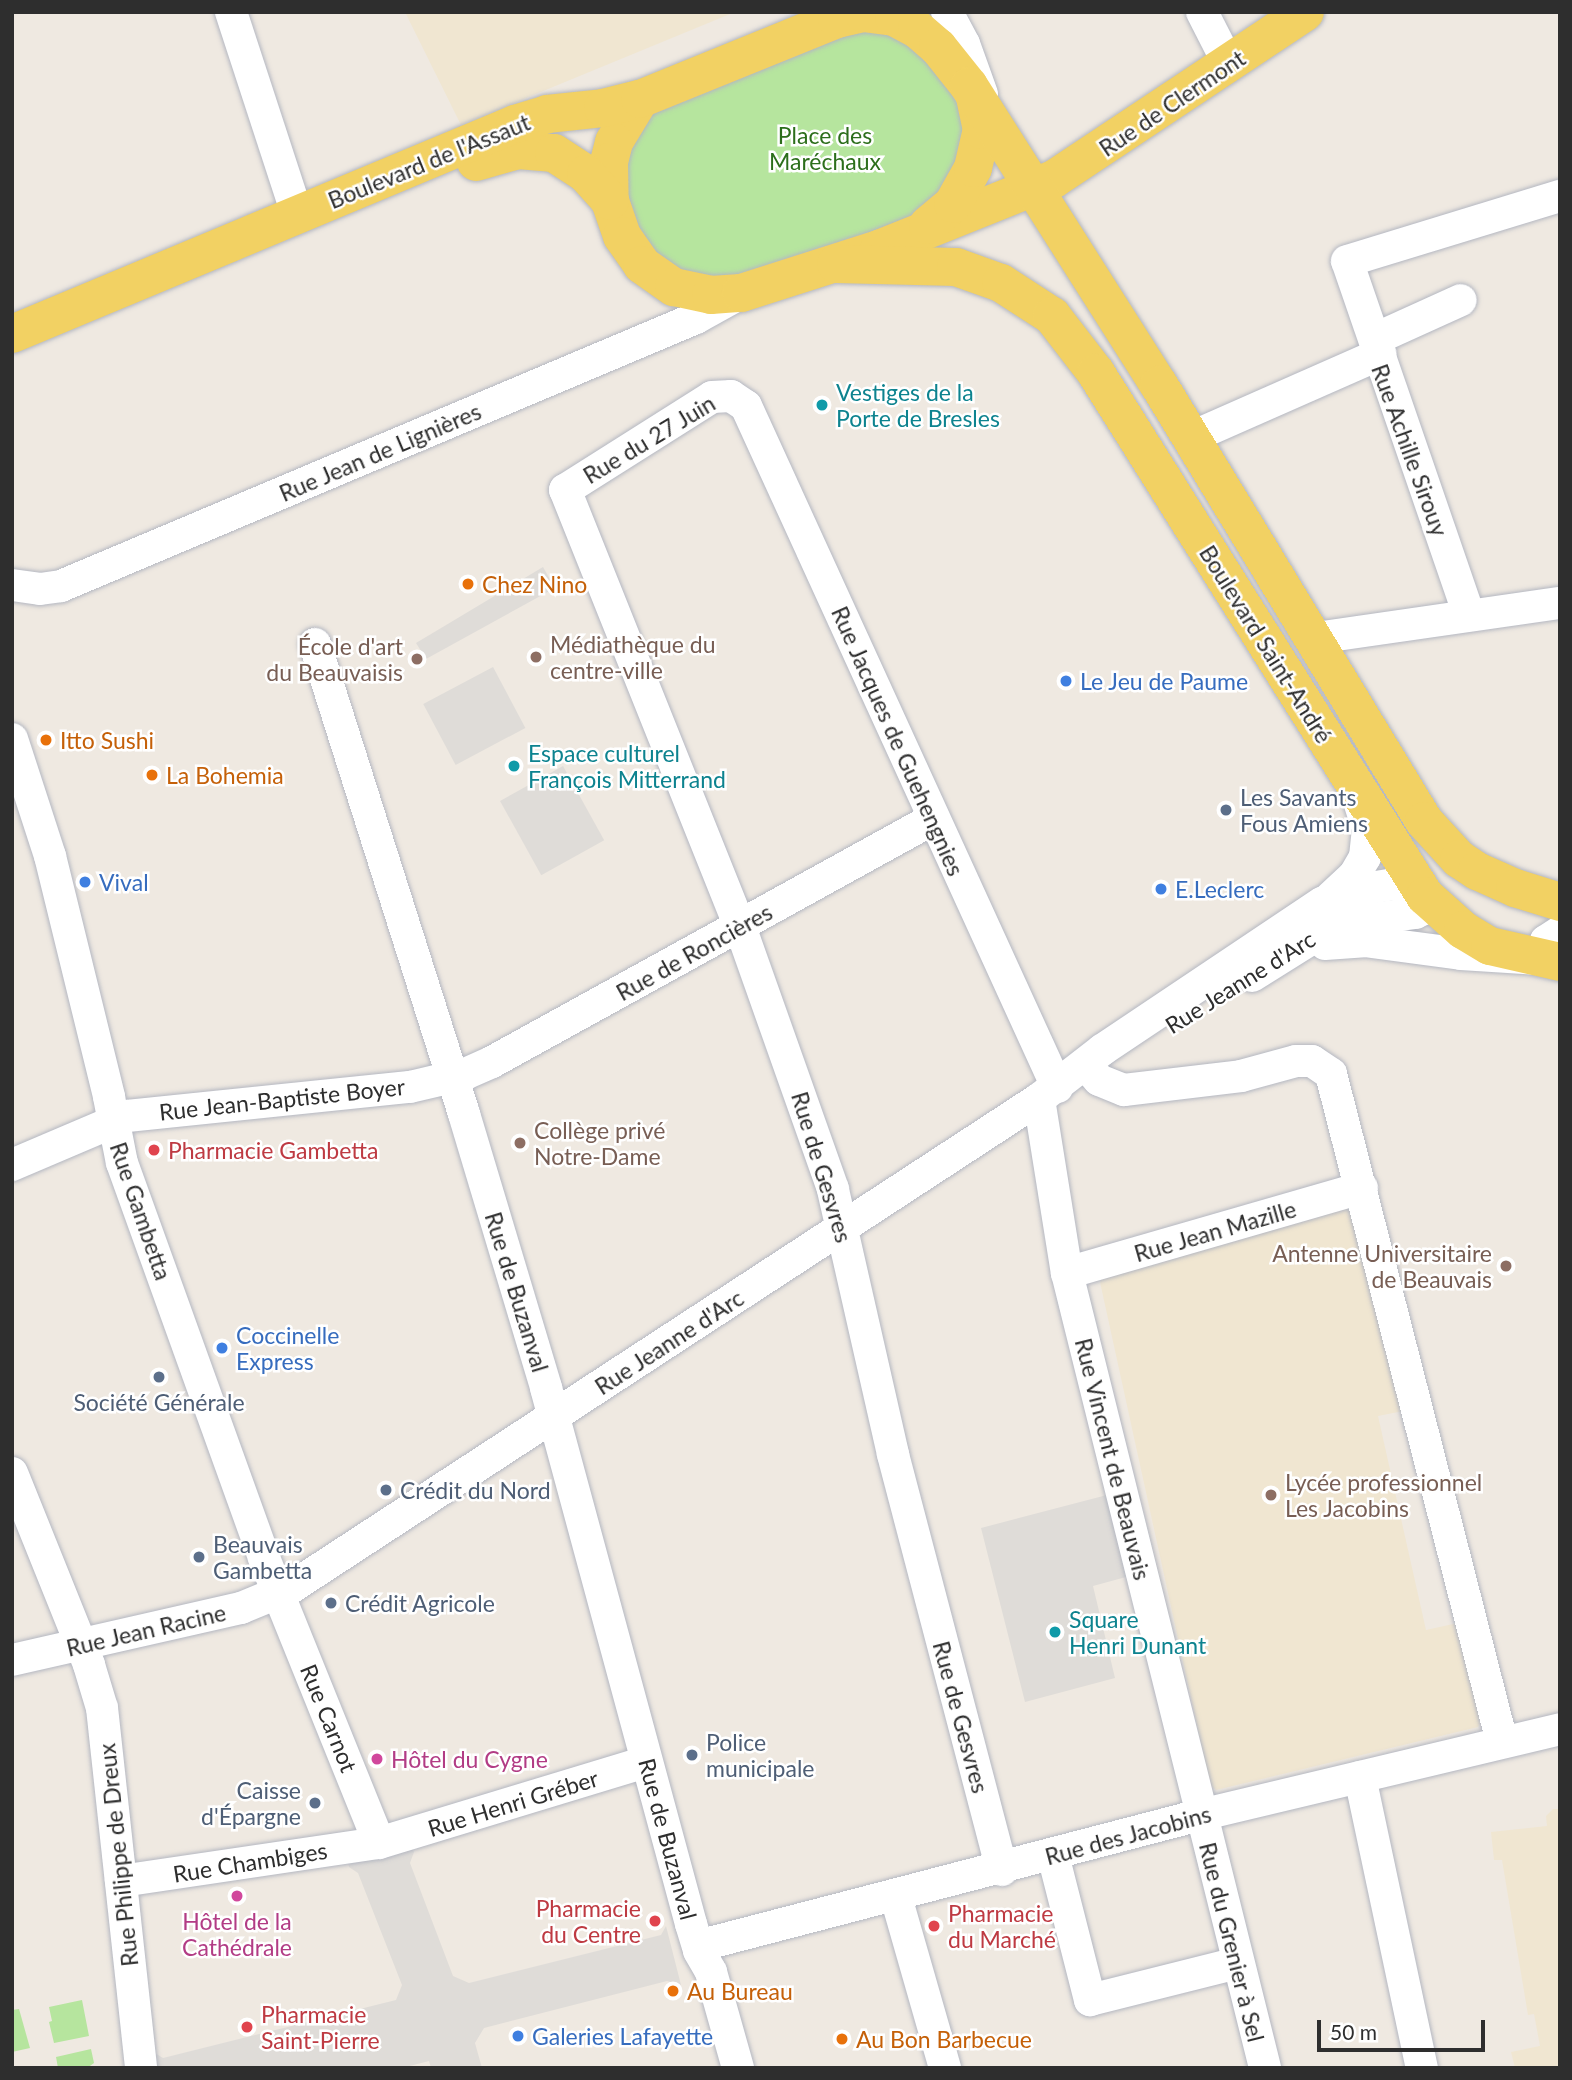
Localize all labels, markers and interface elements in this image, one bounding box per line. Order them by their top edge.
street label: Rue de Clermont [1094,44,1250,162]
street label: Boulevard de l'Assaut [324,108,534,214]
park label: Place des Maréchaux [769,121,881,175]
street label: Rue Achille Sirouy [1366,360,1454,540]
place label: Vestiges de la Porte de Bresles [836,378,1000,432]
street label: Rue du 27 Juin [578,389,720,489]
street label: Rue Jean de Lignières [275,397,485,507]
marker: Vestiges de la Porte de Bresles [814,397,830,413]
street label: Boulevard Saint-André [1194,540,1338,748]
place label: Chez Nino [482,570,587,598]
marker: Chez Nino [460,576,476,592]
street label: Rue Jacques de Guehengnies [826,602,970,880]
place label: Médiathèque du centre-ville [550,630,715,684]
place label: École d'art du Beauvaisis [266,632,403,686]
marker: Médiathèque du centre-ville [528,649,544,665]
marker: École d'art du Beauvaisis [409,651,425,667]
place label: Le Jeu de Paume [1080,667,1249,695]
marker: Le Jeu de Paume [1058,673,1074,689]
place label: Itto Sushi [60,726,154,754]
marker: Itto Sushi [38,732,54,748]
place label: Espace culturel François Mitterrand [528,739,726,793]
marker: Espace culturel François Mitterrand [506,758,522,774]
place label: La Bohemia [166,761,284,789]
marker: La Bohemia [144,767,160,783]
place label: Les Savants Fous Amiens [1240,783,1369,837]
marker: Les Savants Fous Amiens [1218,802,1234,818]
place label: Vival [99,868,149,896]
marker: Vival [77,874,93,890]
place label: E.Leclerc [1175,875,1264,903]
marker: E.Leclerc [1153,881,1169,897]
street label: Rue de Roncières [611,898,777,1006]
street label: Rue Jeanne d'Arc [1160,925,1320,1039]
street label: Rue Jean-Baptiste Boyer [157,1072,407,1126]
street label: Rue de Gesvres [786,1088,858,1246]
place label: Collège privé Notre-Dame [534,1116,665,1170]
marker: Collège privé Notre-Dame [512,1135,528,1151]
place label: Pharmacie Gambetta [168,1136,378,1164]
street label: Rue Gambetta [105,1138,177,1284]
marker: Pharmacie Gambetta [146,1142,162,1158]
street label: Rue Jean Mazille [1131,1195,1299,1267]
street label: Rue de Buzanval [480,1209,554,1375]
place label: Antenne Universitaire de Beauvais [1272,1239,1492,1293]
marker: Antenne Universitaire de Beauvais [1498,1258,1514,1274]
street label: Rue Jeanne d'Arc [589,1284,749,1400]
place label: Coccinelle Express [236,1321,339,1375]
street label: Rue Vincent de Beauvais [1069,1335,1157,1583]
marker: Coccinelle Express [214,1340,230,1356]
marker: Société Générale [151,1369,167,1385]
place label: Société Générale [73,1388,245,1416]
place label: Lycée professionnel Les Jacobins [1285,1468,1482,1522]
place label: Crédit du Nord [400,1476,551,1504]
marker: Crédit du Nord [378,1482,394,1498]
marker: Lycée professionnel Les Jacobins [1263,1487,1279,1503]
place label: Beauvais Gambetta [213,1530,312,1584]
marker: Beauvais Gambetta [191,1549,207,1565]
place label: Crédit Agricole [345,1589,496,1617]
marker: Crédit Agricole [323,1595,339,1611]
street label: Rue Jean Racine [63,1598,229,1662]
place label: Square Henri Dunant [1069,1605,1206,1659]
marker: Square Henri Dunant [1047,1624,1063,1640]
street label: Rue de Gesvres [927,1638,995,1796]
street label: Rue Carnot [295,1660,363,1776]
place label: Police municipale [706,1728,814,1782]
street label: Rue Philippe de Dreux [93,1742,143,1968]
place label: Hôtel du Cygne [391,1745,548,1773]
marker: Police municipale [684,1747,700,1763]
marker: Hôtel du Cygne [369,1751,385,1767]
street label: Rue de Buzanval [633,1755,703,1923]
street label: Rue Henri Gréber [424,1764,602,1842]
place label: Caisse d'Épargne [201,1776,301,1830]
marker: Caisse d'Épargne [307,1795,323,1811]
street label: Rue des Jacobins [1042,1799,1214,1871]
street label: Rue Chambiges [171,1836,329,1888]
street label: Rue du Grenier à Sel [1194,1839,1270,2045]
marker: Hôtel de la Cathédrale [229,1888,245,1904]
place label: Pharmacie du Centre [536,1894,641,1948]
place label: Pharmacie du Marché [948,1899,1056,1953]
place label: Hôtel de la Cathédrale [182,1907,292,1961]
marker: Pharmacie du Centre [647,1913,663,1929]
marker: Pharmacie du Marché [926,1918,942,1934]
place label: Au Bureau [687,1977,793,2005]
marker: Au Bureau [665,1983,681,1999]
place label: Pharmacie Saint-Pierre [261,2000,380,2054]
scale bar [1320,2007,1488,2050]
marker: Pharmacie Saint-Pierre [239,2019,255,2035]
text: 50 m [1330,2019,1377,2044]
place label: Galeries Lafayette [532,2022,713,2050]
place label: Au Bon Barbecue [856,2025,1032,2053]
marker: Galeries Lafayette [510,2028,526,2044]
marker: Au Bon Barbecue [834,2031,850,2047]

